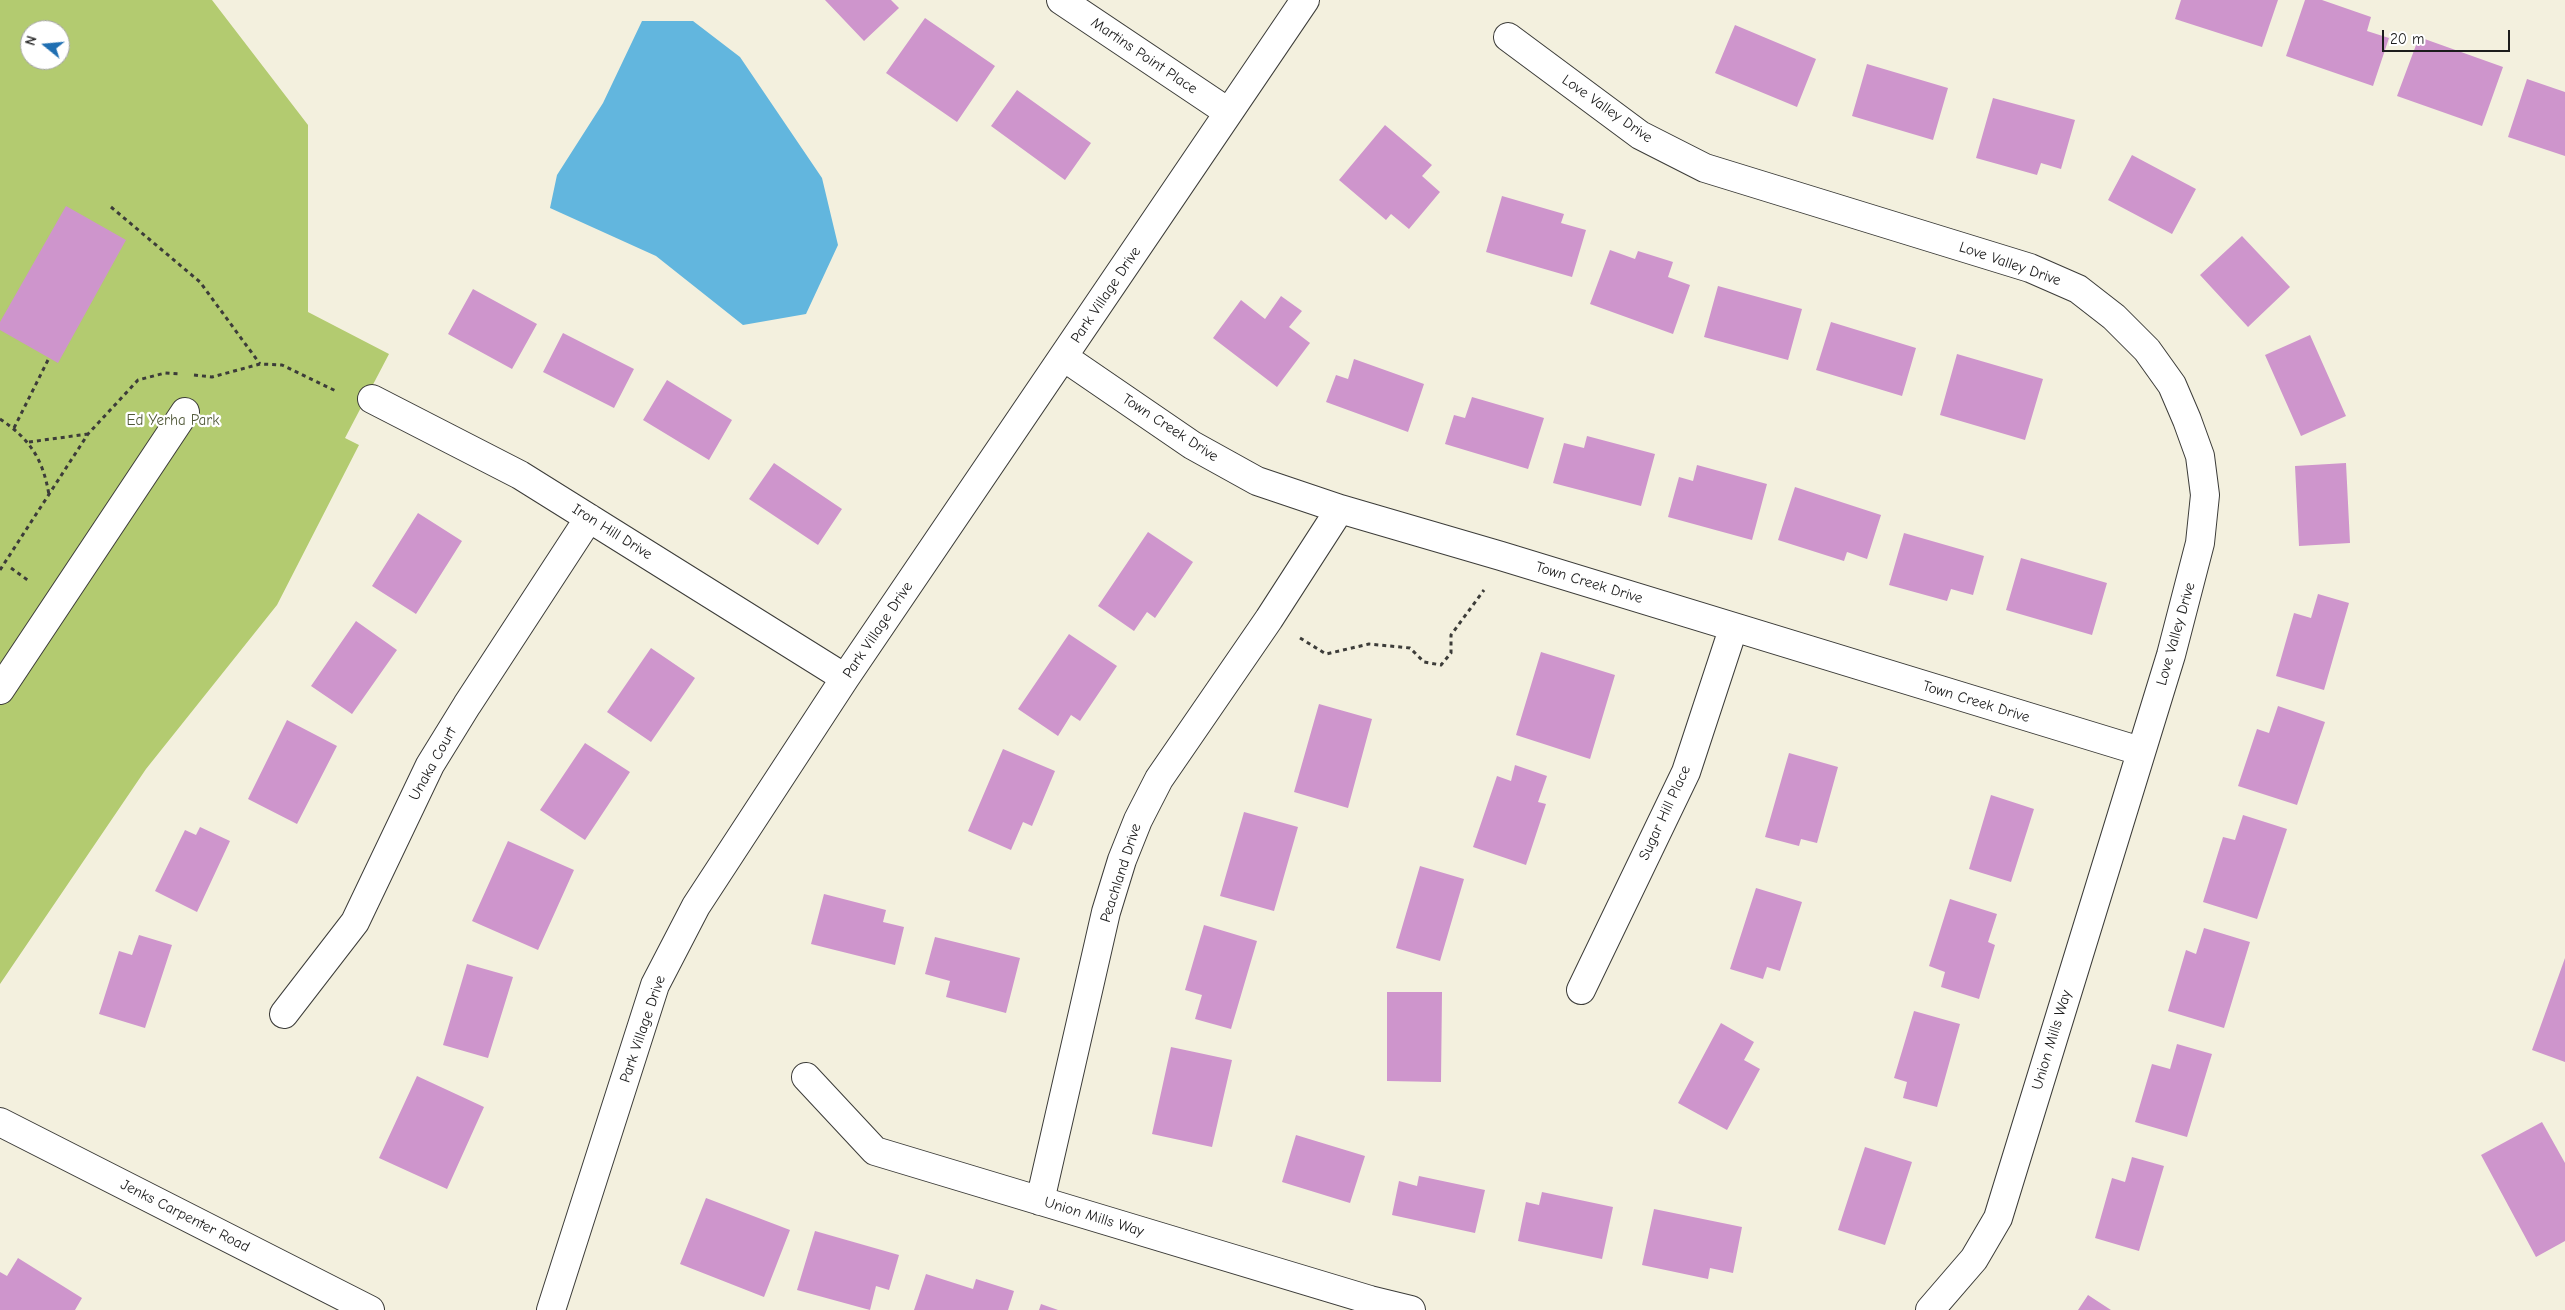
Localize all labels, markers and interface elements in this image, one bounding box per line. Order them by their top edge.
street label: Martins Point Place [1087,14,1201,98]
north arrow [20,20,70,70]
scale bar [2385,20,2512,52]
text: 20 m [2390,30,2424,48]
text: N [22,34,41,48]
street label: Love Valley Drive [1558,71,1656,147]
street label: Love Valley Drive [1957,238,2063,290]
street label: Park Village Drive [1067,243,1145,347]
street label: Town Creek Drive [1119,390,1221,466]
park label: Ed Yerha Park [127,412,219,430]
street label: Iron Hill Drive [569,500,655,564]
street label: Town Creek Drive [1533,558,1645,608]
street label: Park Village Drive [839,578,917,682]
street label: Love Valley Drive [2153,580,2199,688]
street label: Town Creek Drive [1920,677,2032,727]
street label: Unaka Court [405,724,461,804]
street label: Sugar Hill Place [1635,763,1695,863]
street label: Peachland Drive [1097,821,1145,925]
street label: Park Village Drive [616,973,670,1085]
street label: Union Mills Way [2028,988,2076,1092]
street label: Jenks Carpenter Road [117,1176,253,1256]
street label: Union Mills Way [1042,1193,1146,1241]

